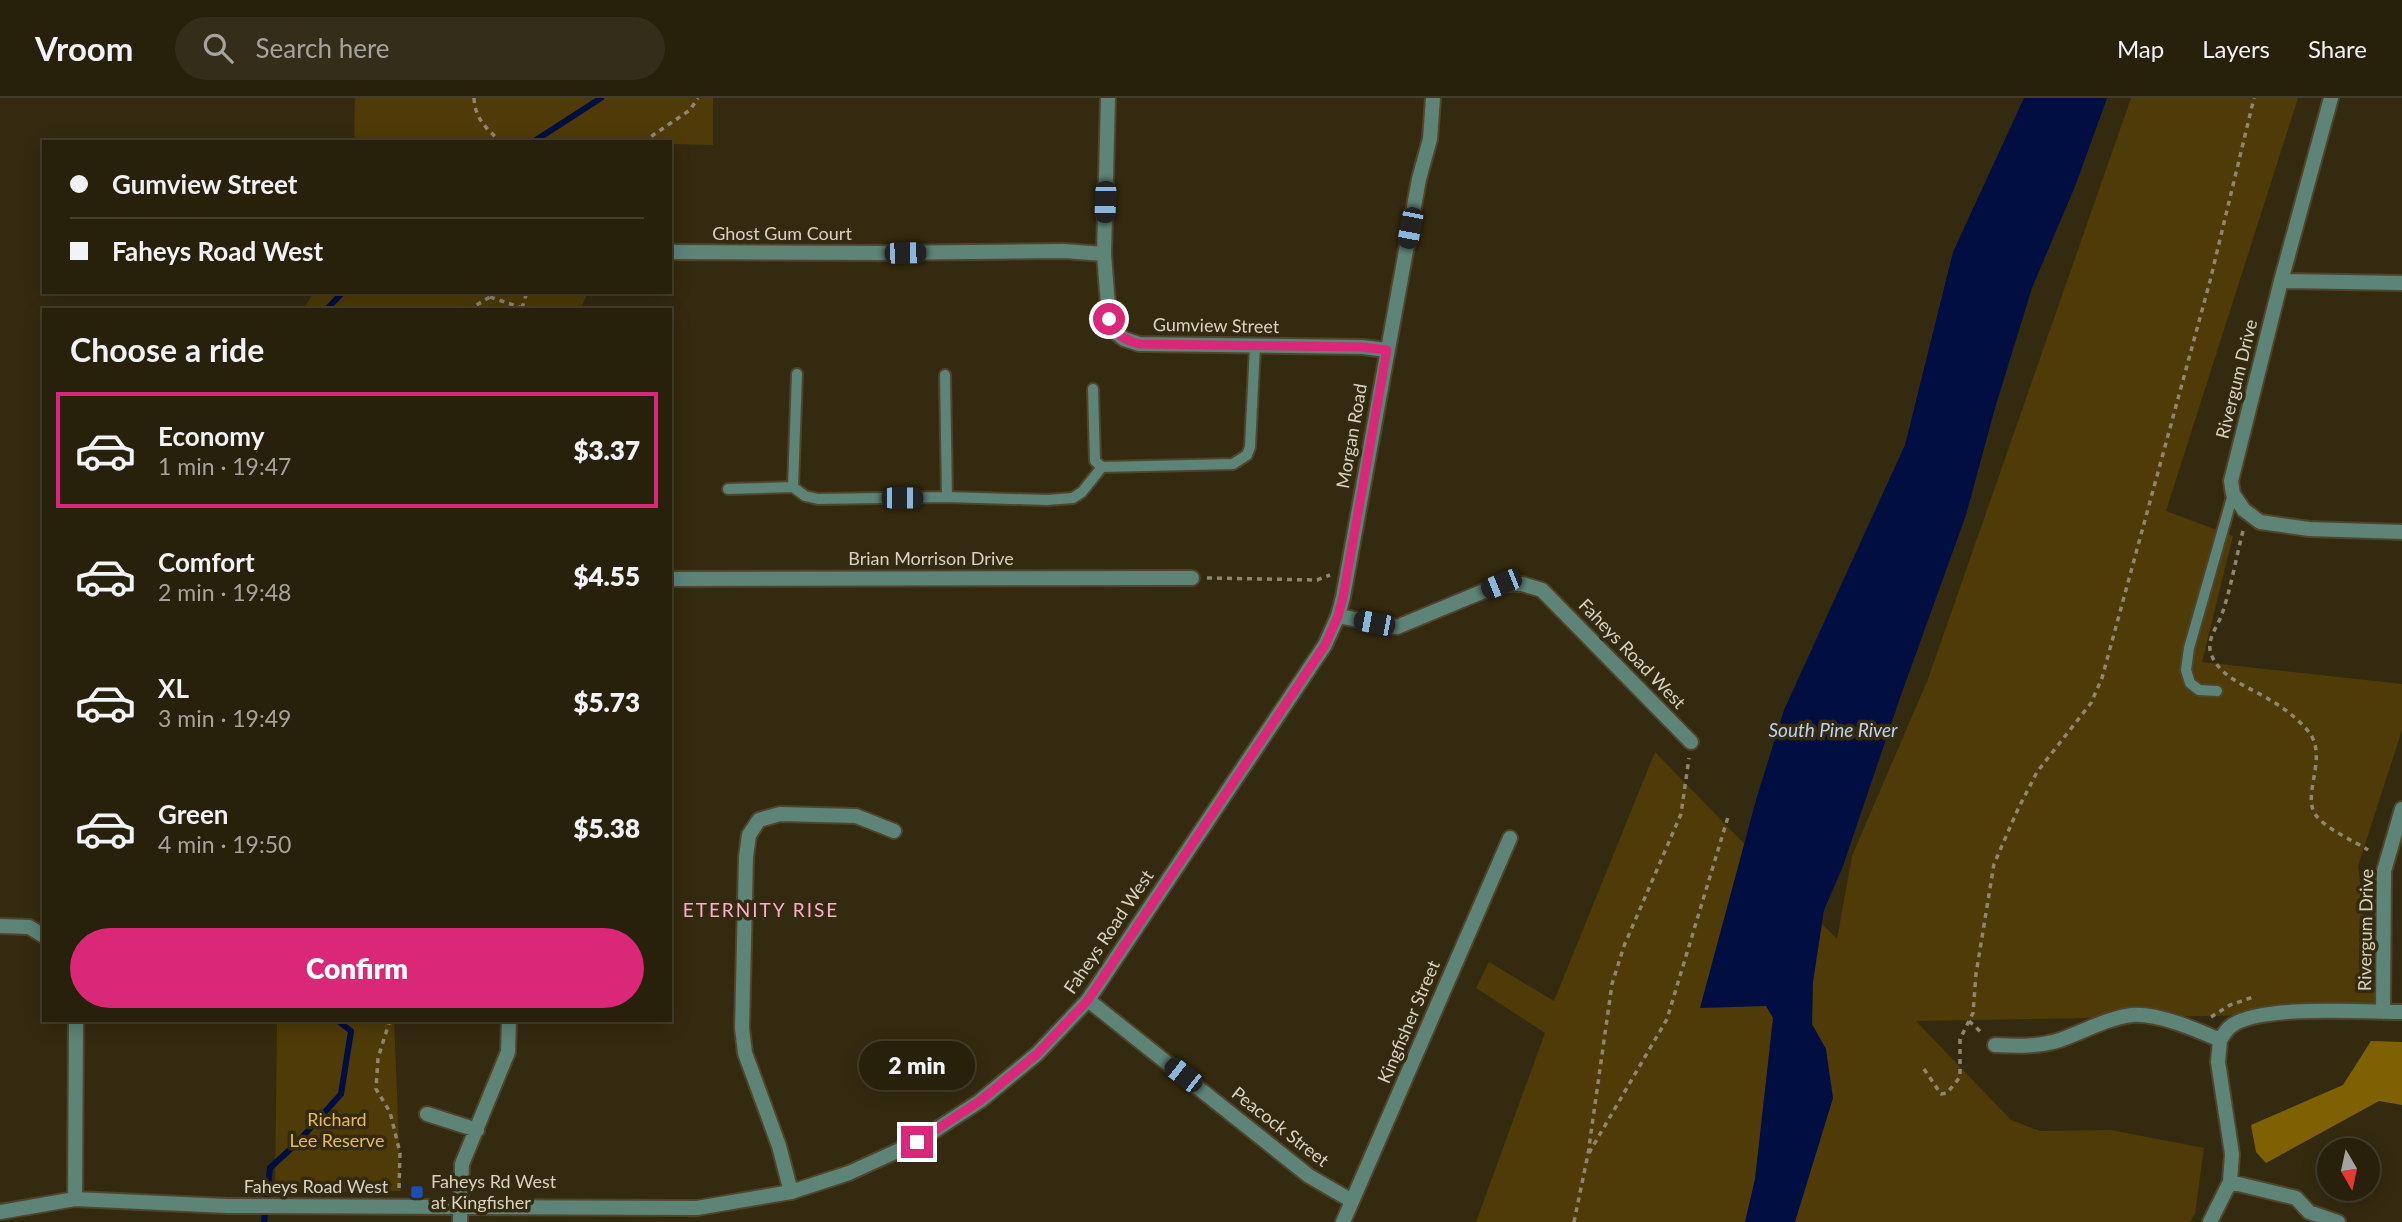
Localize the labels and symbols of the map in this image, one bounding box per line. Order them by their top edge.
car [1094,181,1117,223]
car [1396,205,1425,251]
street label: Ghost Gum Court [712,222,852,244]
car [884,242,927,264]
route start [1093,303,1125,335]
street label: Gumview Street [1153,313,1280,337]
street label: Rivergum Drive [2211,317,2261,441]
street label: Morgan Road [1331,382,1371,490]
car [882,488,924,509]
street label: Brian Morrison Drive [848,547,1014,569]
car [1478,566,1525,602]
street label: Faheys Road West [1575,594,1691,713]
car [1352,609,1397,637]
water label: South Pine River [1768,718,1898,741]
street label: Faheys Road West [1059,865,1158,997]
street label: Rivergum Drive [2353,869,2377,991]
district label: ETERNITY RISE [683,898,839,921]
street label: Kingfisher Street [1372,956,1444,1086]
callout: 2 min [859,1040,975,1090]
car [1160,1054,1207,1096]
street label: Peacock Street [1228,1081,1334,1171]
park label: Richard Lee Reserve [290,1108,384,1151]
route end [901,1126,933,1158]
north arrow [2317,1138,2380,1200]
place label: Faheys Rd West at Kingfisher [431,1170,557,1213]
street label: Faheys Road West [244,1175,389,1197]
marker: Faheys Rd West at Kingfisher [409,1184,425,1200]

